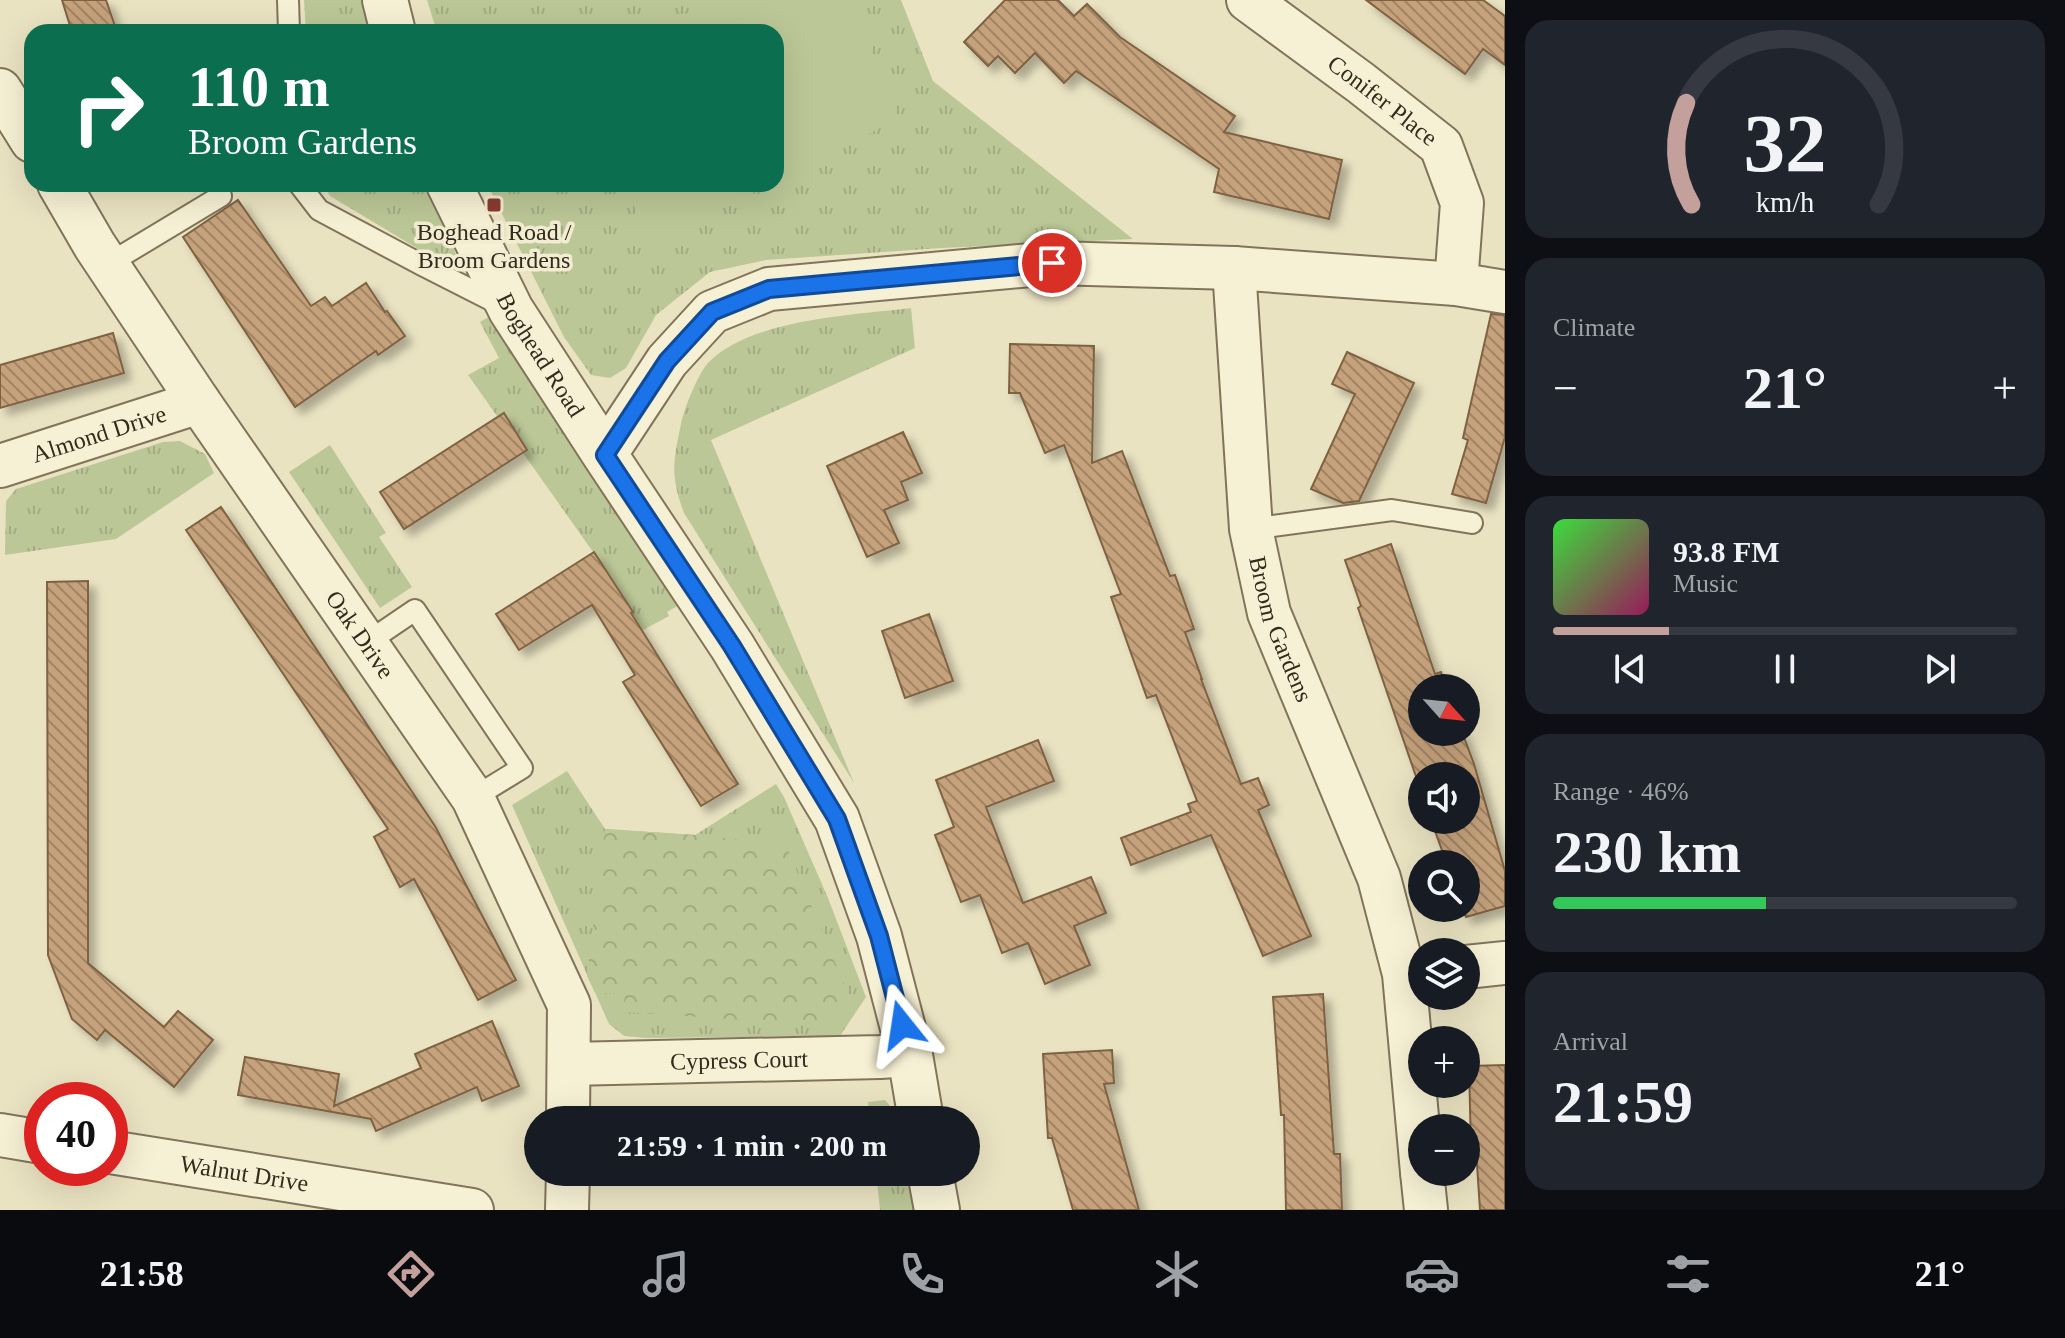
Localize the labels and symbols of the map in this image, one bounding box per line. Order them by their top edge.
street label: Conifer Place [1323,50,1442,151]
marker: Boghead Road / Broom Gardens [485,196,503,214]
place label: Boghead Road / Broom Gardens [417,219,572,273]
pin [1018,229,1086,297]
street label: Boghead Road [492,289,590,422]
street label: Almond Drive [29,400,169,468]
street label: Broom Gardens [1244,554,1317,706]
street label: Oak Drive [321,586,399,683]
north arrow [1408,674,1480,746]
position arrow [860,983,944,1067]
street label: Cypress Court [670,1046,809,1075]
speed limit sign: 40 [24,1082,128,1186]
street label: Walnut Drive [178,1150,310,1197]

